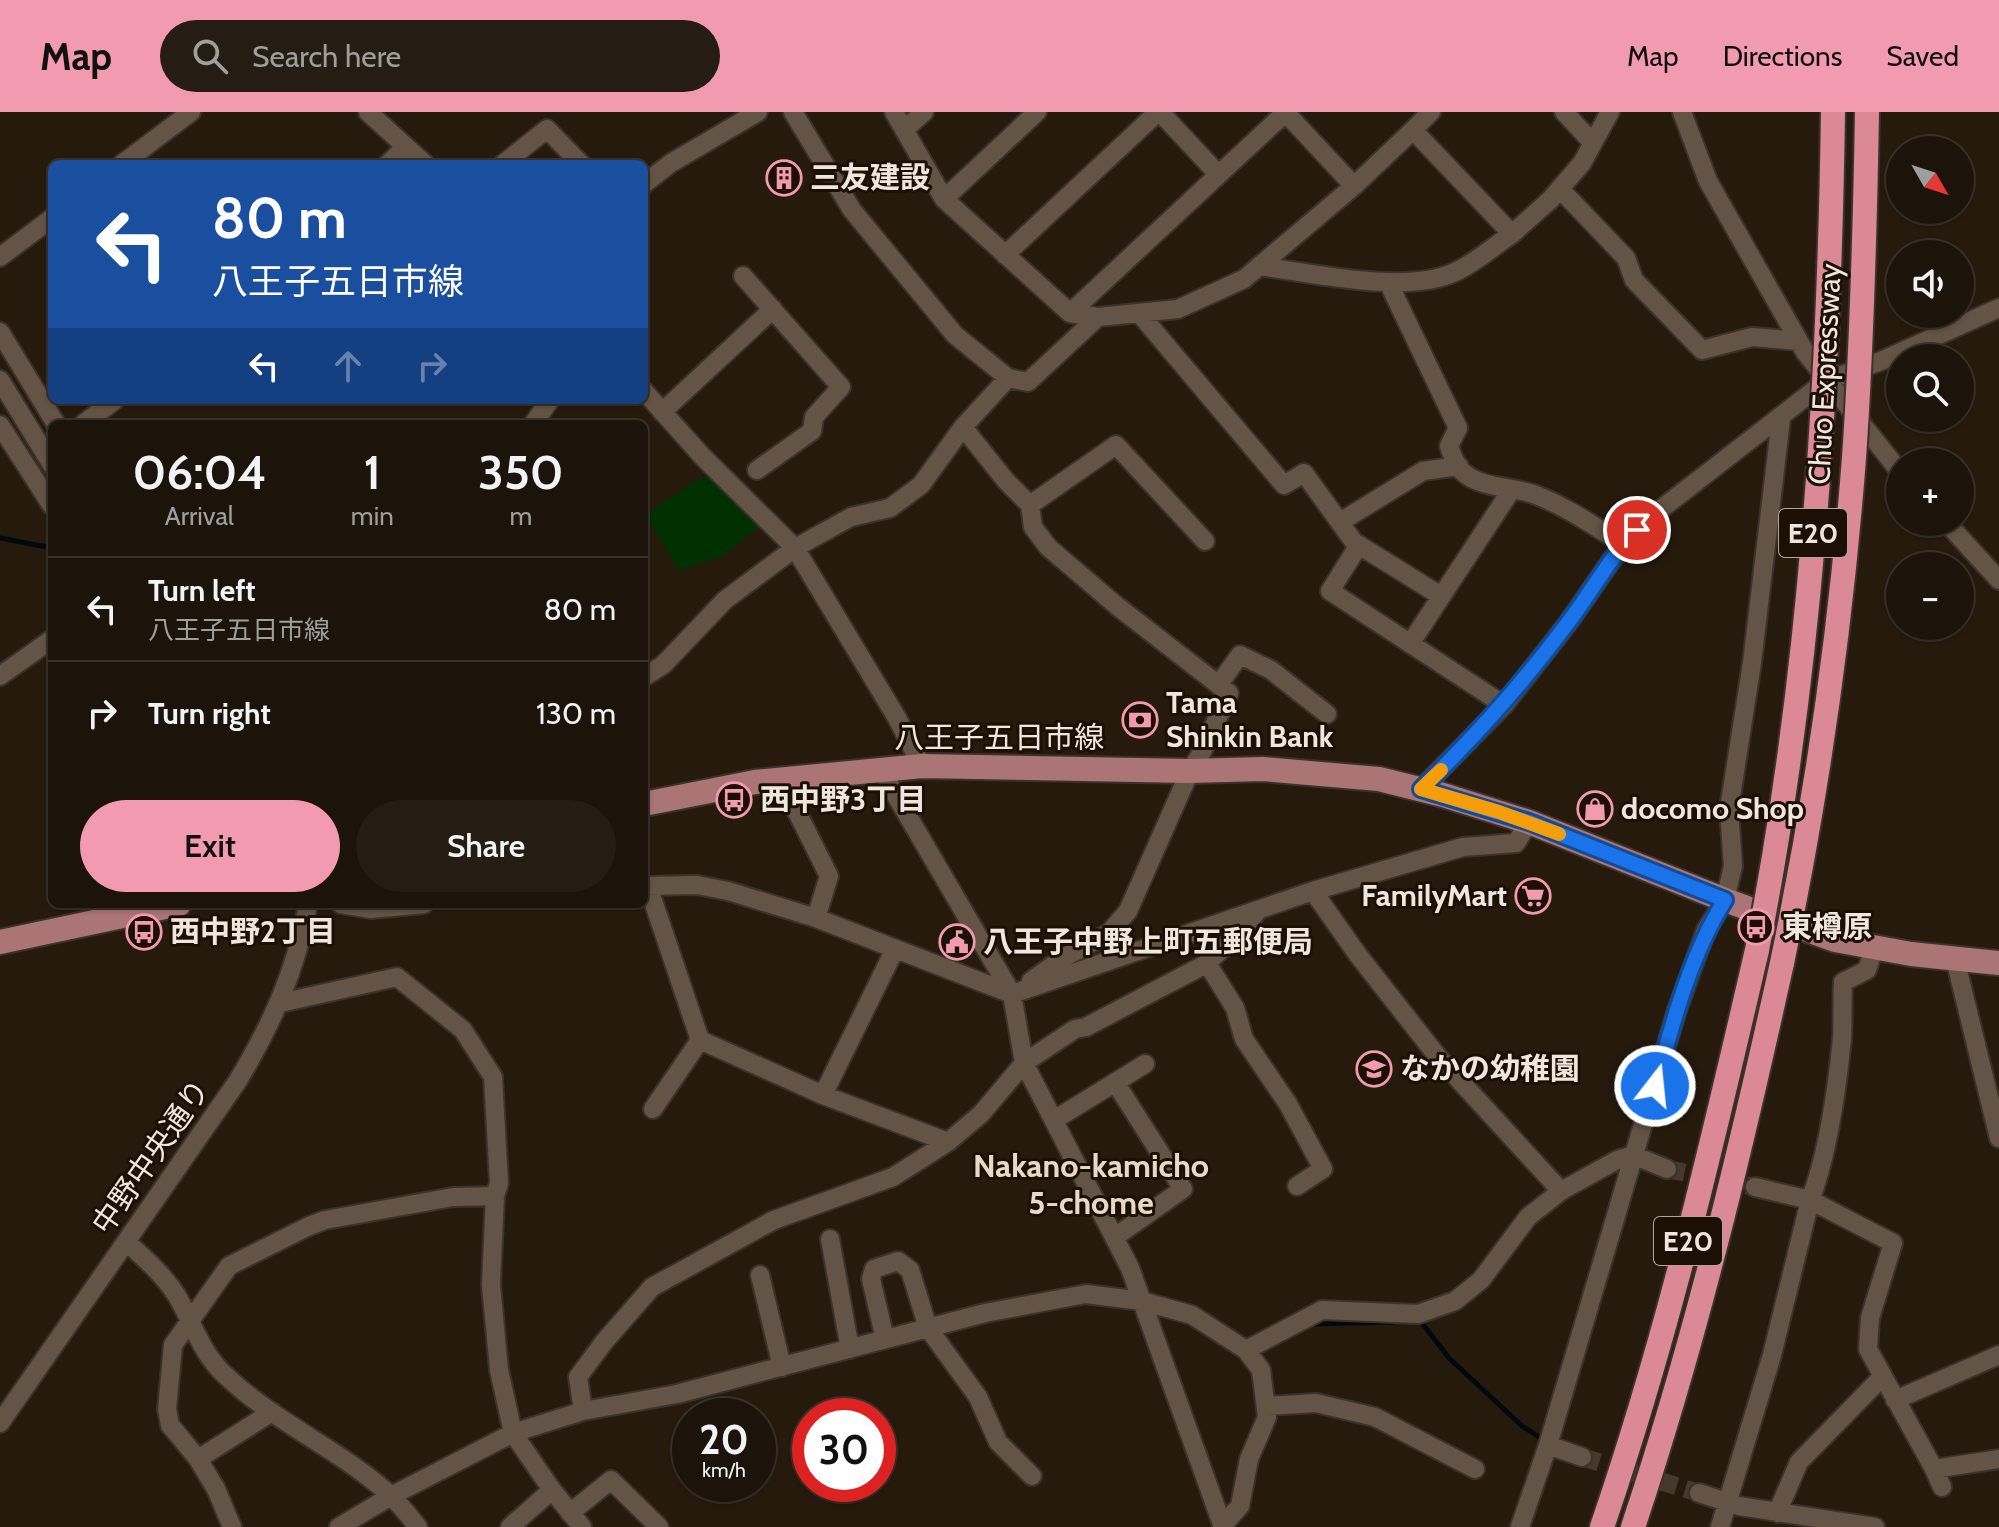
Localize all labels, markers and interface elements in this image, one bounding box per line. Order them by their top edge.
search box [160,20,720,92]
text: Map [40,33,112,80]
icon: search [188,34,232,78]
text: Search here [252,38,401,75]
text: Map [1627,39,1679,73]
text: Directions [1723,39,1842,73]
text: Saved [1886,39,1959,73]
north arrow [1886,136,1974,224]
map controls [1886,136,1974,640]
building icon: 三友建設 [765,159,803,197]
place label: 三友建設 [810,159,930,196]
text: 80 m [212,184,347,252]
icon: left [80,192,184,296]
button: sound [1886,240,1974,328]
text: 八王子五日市線 [212,259,464,303]
street label: Chuo Expressway [1800,263,1849,485]
icon: left [242,344,286,388]
icon: ahead [326,344,370,388]
icon: right [410,344,454,388]
button: search [1886,344,1974,432]
text: 06:04 [132,443,266,501]
text: 1 [364,443,381,501]
text: 350 [478,443,564,501]
button: + [1886,448,1974,536]
pin [1603,496,1671,564]
text: Arrival [165,500,234,532]
text: min [351,500,394,532]
text: m [509,500,532,532]
icon: arrive [1615,508,1659,552]
road number: E20 [1779,509,1847,557]
button: − [1886,552,1974,640]
text: Turn left [148,572,256,609]
icon: left [80,587,124,631]
text: 80 m [544,591,616,628]
text: 八王子五日市線 [148,614,330,646]
place label: Tama Shinkin Bank [1166,684,1334,755]
icon: right [80,691,124,735]
text: Turn right [148,695,271,732]
text: 130 m [536,695,616,732]
bank icon: Tama Shinkin Bank [1121,701,1159,739]
street label: 八王子五日市線 [894,719,1104,756]
bus stop icon: 西中野3丁目 [715,781,753,819]
place label: 西中野3丁目 [760,781,926,818]
shop icon: docomo Shop [1576,790,1614,828]
place label: docomo Shop [1621,790,1804,827]
button: Exit [80,800,340,892]
button: Share [356,800,616,892]
place label: FamilyMart [1361,877,1507,914]
supermarket icon: FamilyMart [1514,877,1552,915]
bus stop icon: 東樽原 [1737,908,1775,946]
place label: 東樽原 [1782,908,1872,945]
bus stop icon: 西中野2丁目 [125,913,163,951]
place label: 西中野2丁目 [170,913,336,950]
public building icon: 八王子中野上町五郵便局 [938,923,976,961]
place label: 八王子中野上町五郵便局 [983,923,1313,960]
position arrow [1613,1044,1697,1128]
school or university icon: なかの幼稚園 [1355,1050,1393,1088]
place label: なかの幼稚園 [1400,1050,1580,1087]
street label: 中野中央通り [84,1072,217,1241]
district label: Nakano-kamicho 5-chome [973,1146,1209,1222]
road number: E20 [1654,1217,1722,1265]
speed limit sign: 30 [792,1398,896,1502]
text: 20 [699,1415,749,1464]
text: km/h [702,1458,746,1482]

